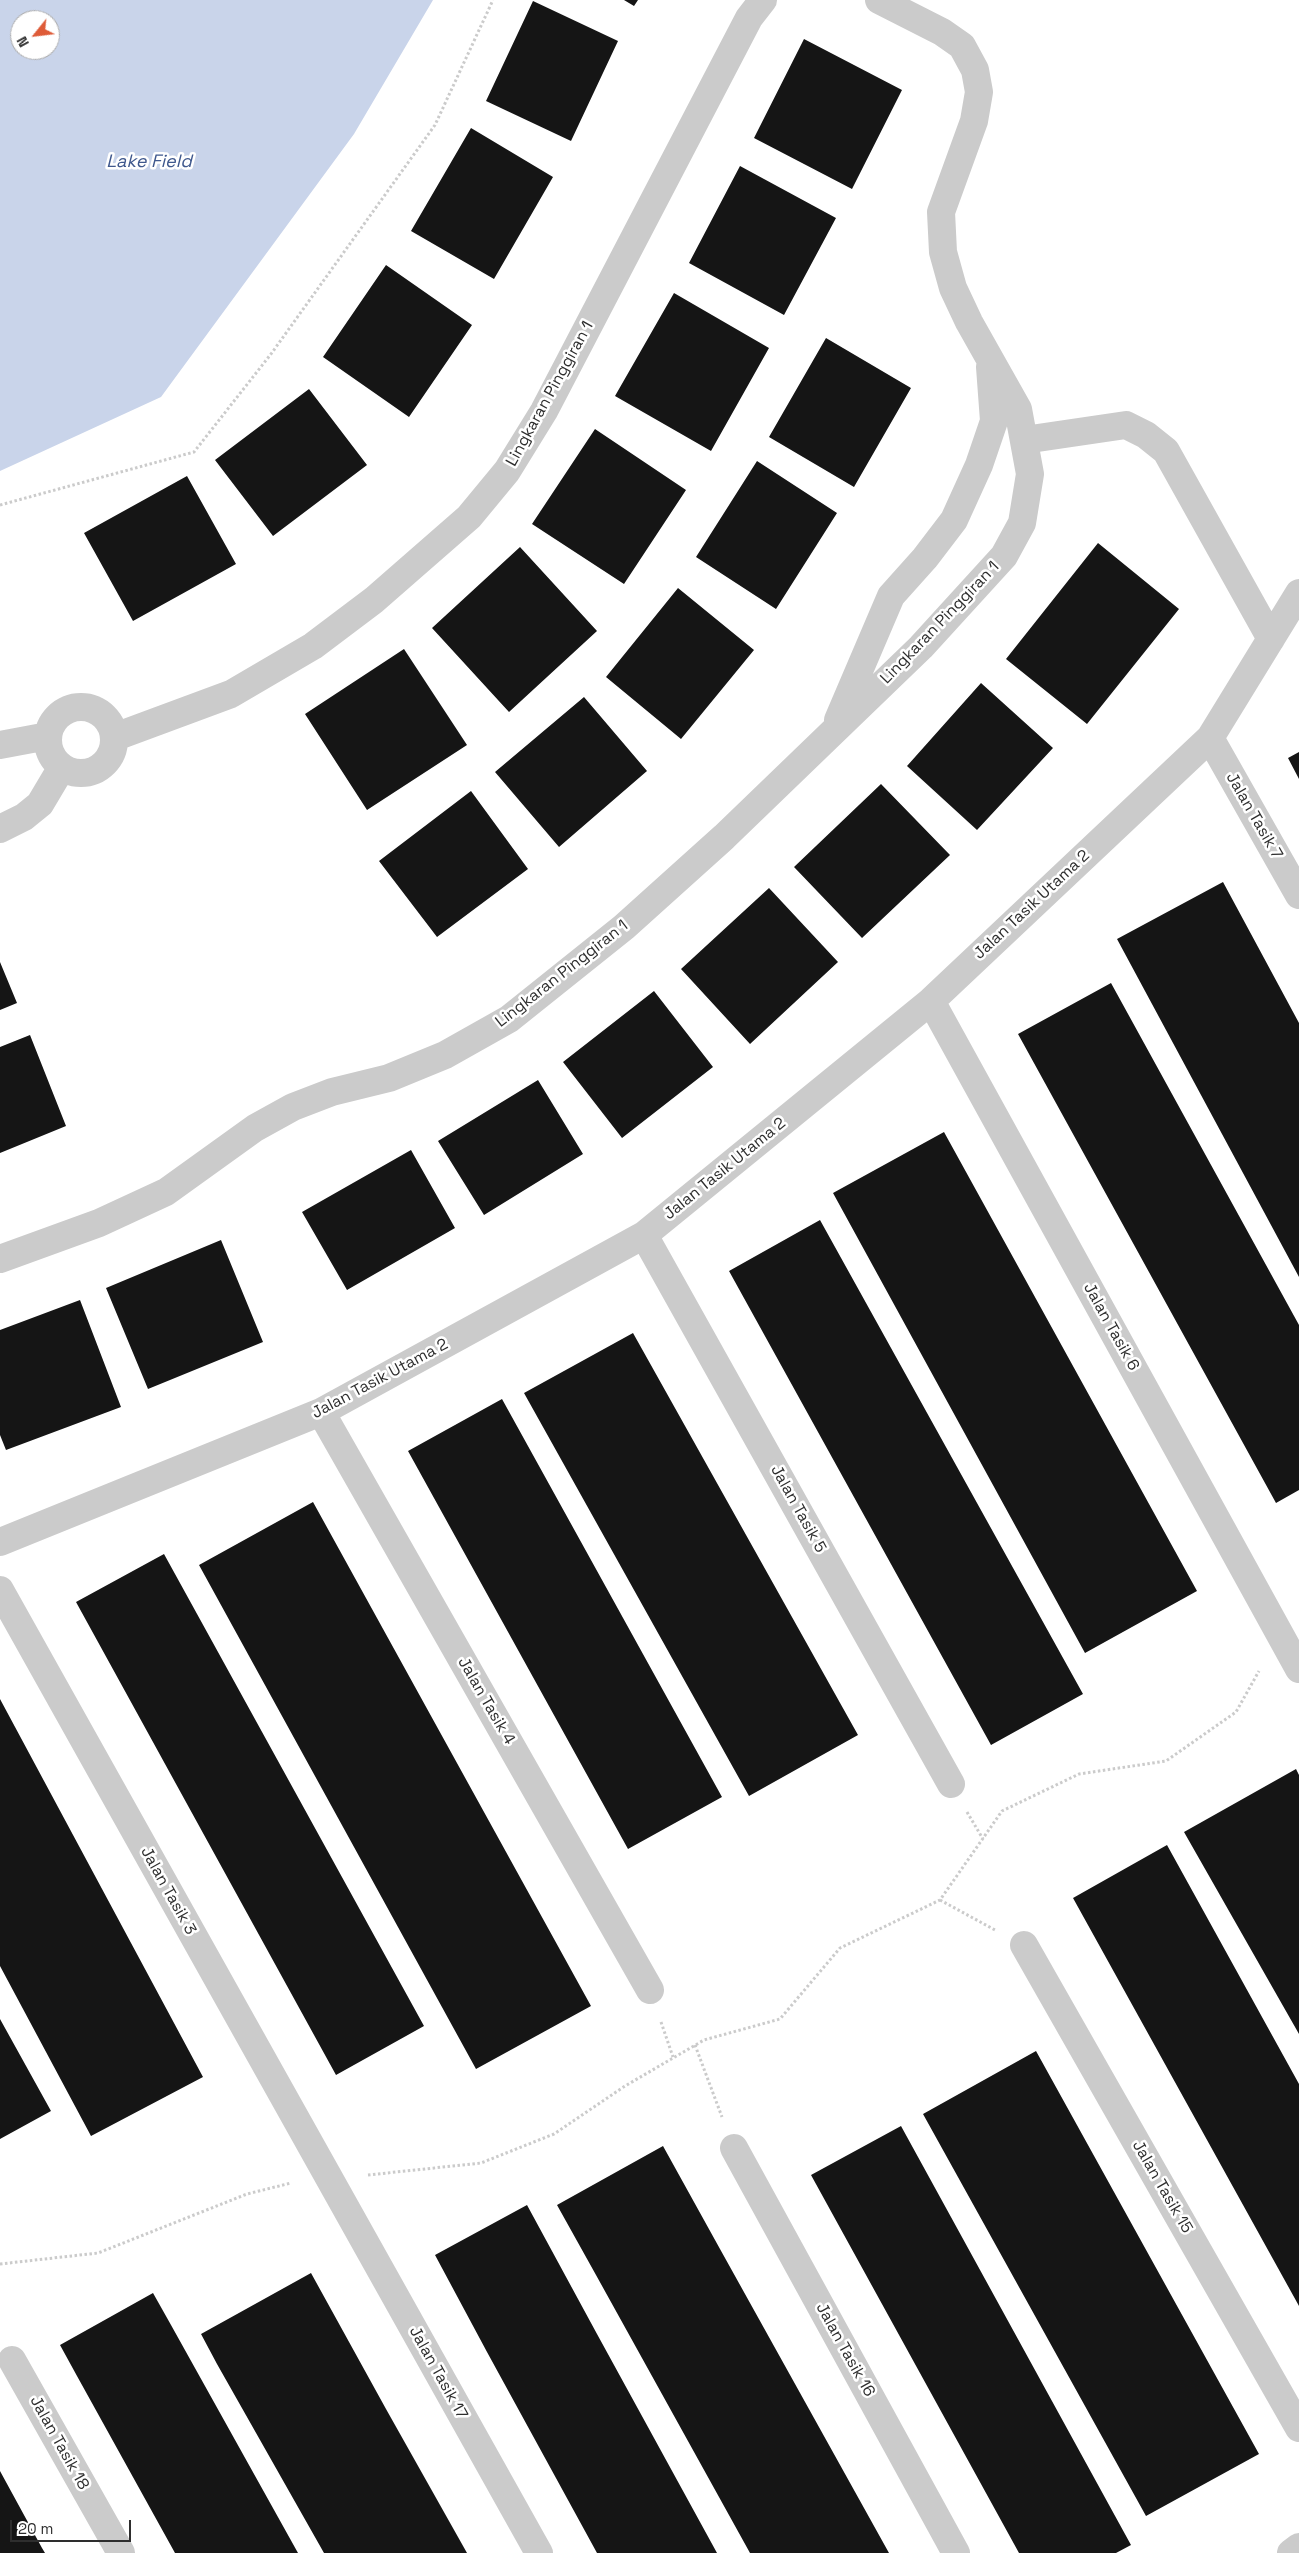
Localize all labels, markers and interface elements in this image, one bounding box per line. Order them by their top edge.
north arrow [10,10,60,60]
text: N [13,33,33,50]
water label: Lake Field [106,151,192,173]
street label: Lingkaran Pinggiran 1 [502,318,598,470]
street label: Lingkaran Pinggiran 1 [877,558,1003,688]
street label: Jalan Tasik 7 [1222,769,1286,863]
street label: Jalan Tasik Utama 2 [970,846,1094,964]
street label: Lingkaran Pinggiran 1 [492,916,632,1032]
street label: Jalan Tasik Utama 2 [660,1114,790,1224]
street label: Jalan Tasik 6 [1079,1280,1143,1374]
street label: Jalan Tasik Utama 2 [309,1335,451,1423]
street label: Jalan Tasik 5 [766,1462,830,1556]
street label: Jalan Tasik 4 [453,1654,519,1748]
street label: Jalan Tasik 3 [136,1844,200,1938]
street label: Jalan Tasik 15 [1128,2137,1196,2237]
street label: Jalan Tasik 16 [811,2300,879,2400]
street label: Jalan Tasik 17 [405,2323,471,2423]
street label: Jalan Tasik 18 [25,2393,93,2493]
scale bar [12,2510,134,2542]
text: 20 m [18,2519,53,2538]

